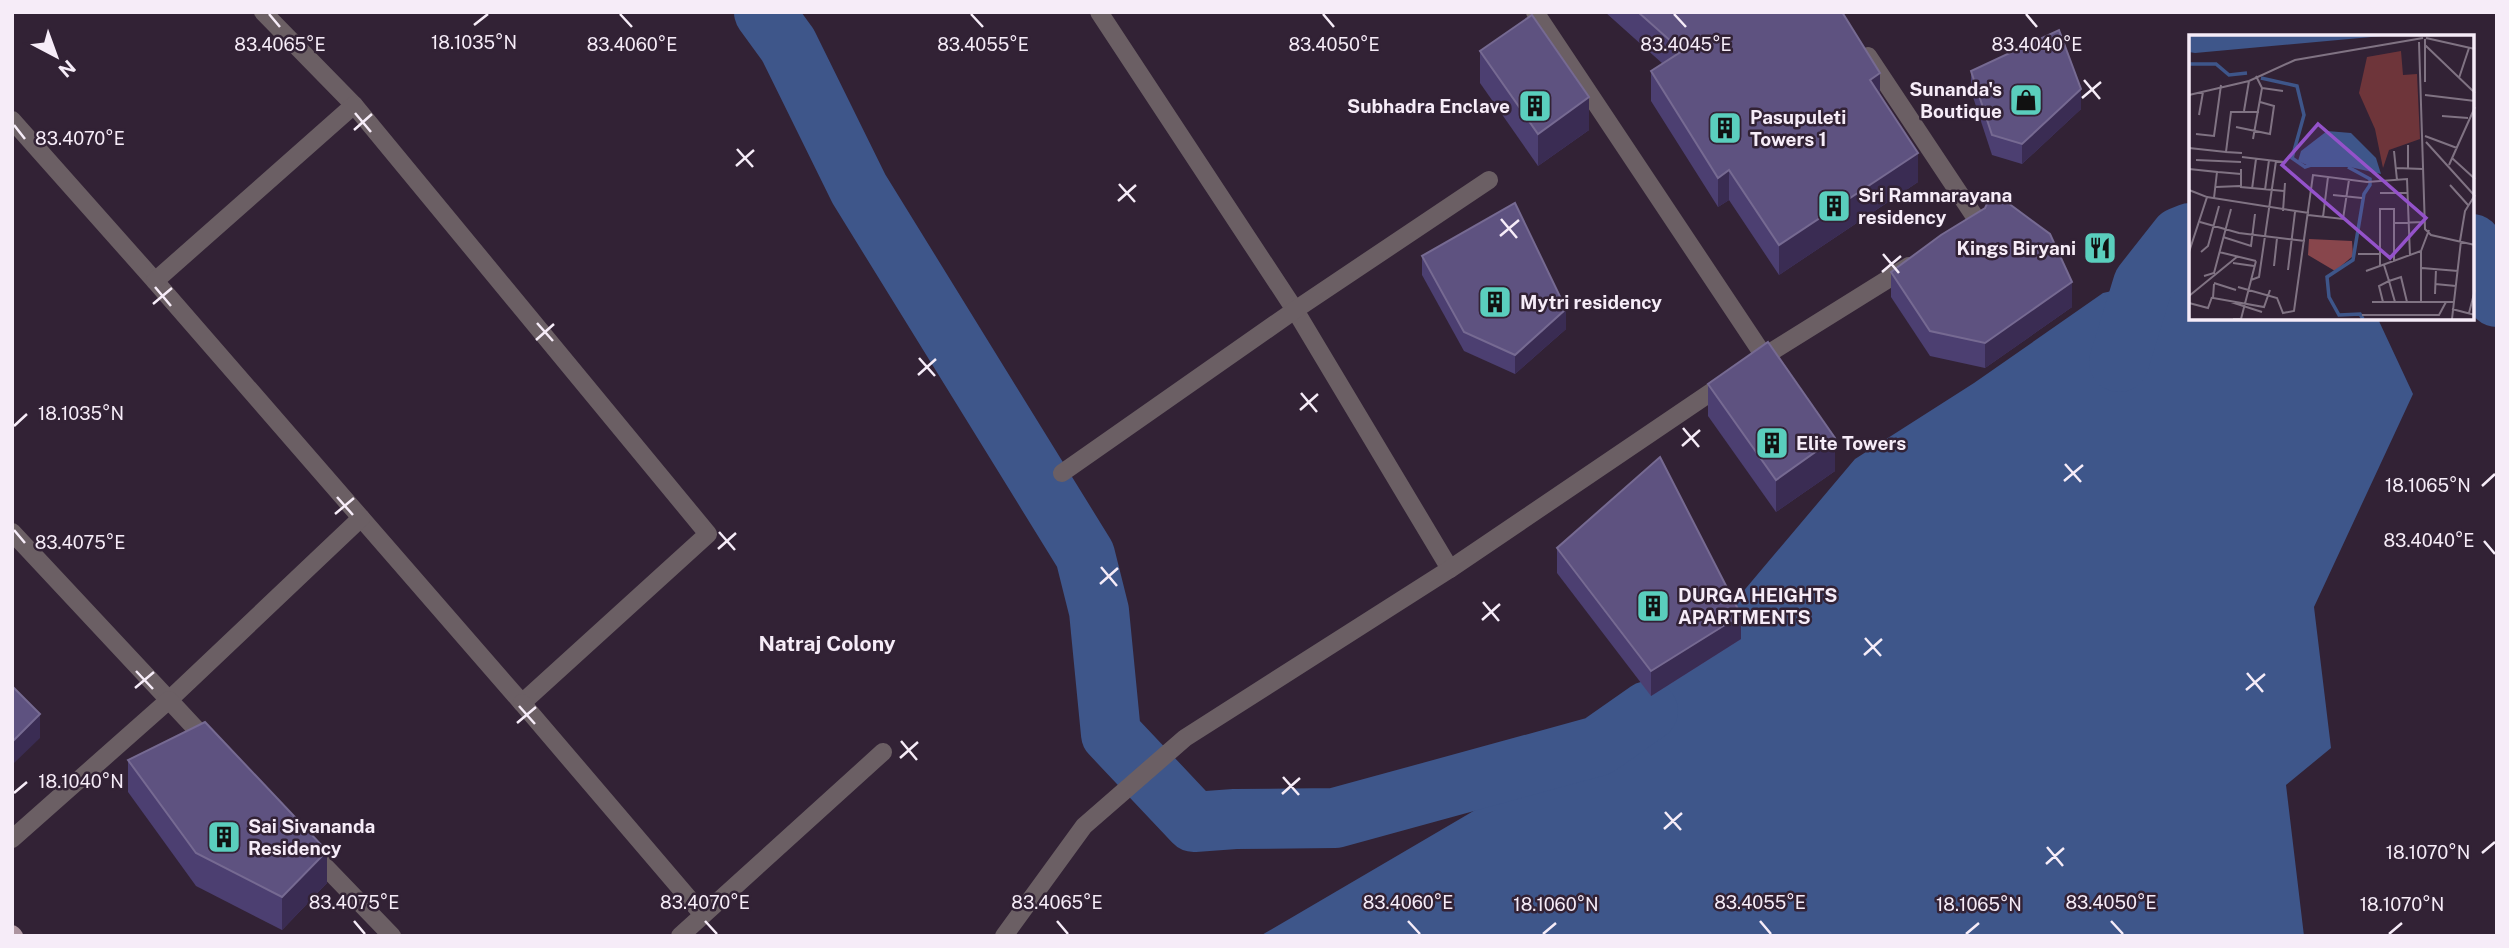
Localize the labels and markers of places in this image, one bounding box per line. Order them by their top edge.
place label: Sunanda's Boutique [1909,78,2002,122]
shop icon: Sunanda's Boutique [2007,81,2045,119]
building icon: Subhadra Enclave [1516,87,1554,125]
place label: Subhadra Enclave [1347,95,1510,117]
place label: Pasupuleti Towers 1 [1750,106,1846,150]
building icon: Pasupuleti Towers 1 [1706,109,1744,147]
place label: Sri Ramnarayana residency [1858,184,2012,228]
building icon: Sri Ramnarayana residency [1815,187,1853,225]
restaurant icon: Kings Biryani [2081,229,2119,267]
place label: Kings Biryani [1956,237,2076,259]
building icon: Mytri residency [1476,283,1514,321]
place label: Mytri residency [1520,291,1662,313]
building icon: Elite Towers [1753,424,1791,462]
place label: Elite Towers [1796,432,1906,454]
place label: DURGA HEIGHTS APARTMENTS [1678,584,1837,628]
building icon: DURGA HEIGHTS APARTMENTS [1634,587,1672,625]
place label: Sai Sivananda Residency [248,815,375,859]
building icon: Sai Sivananda Residency [205,818,243,856]

